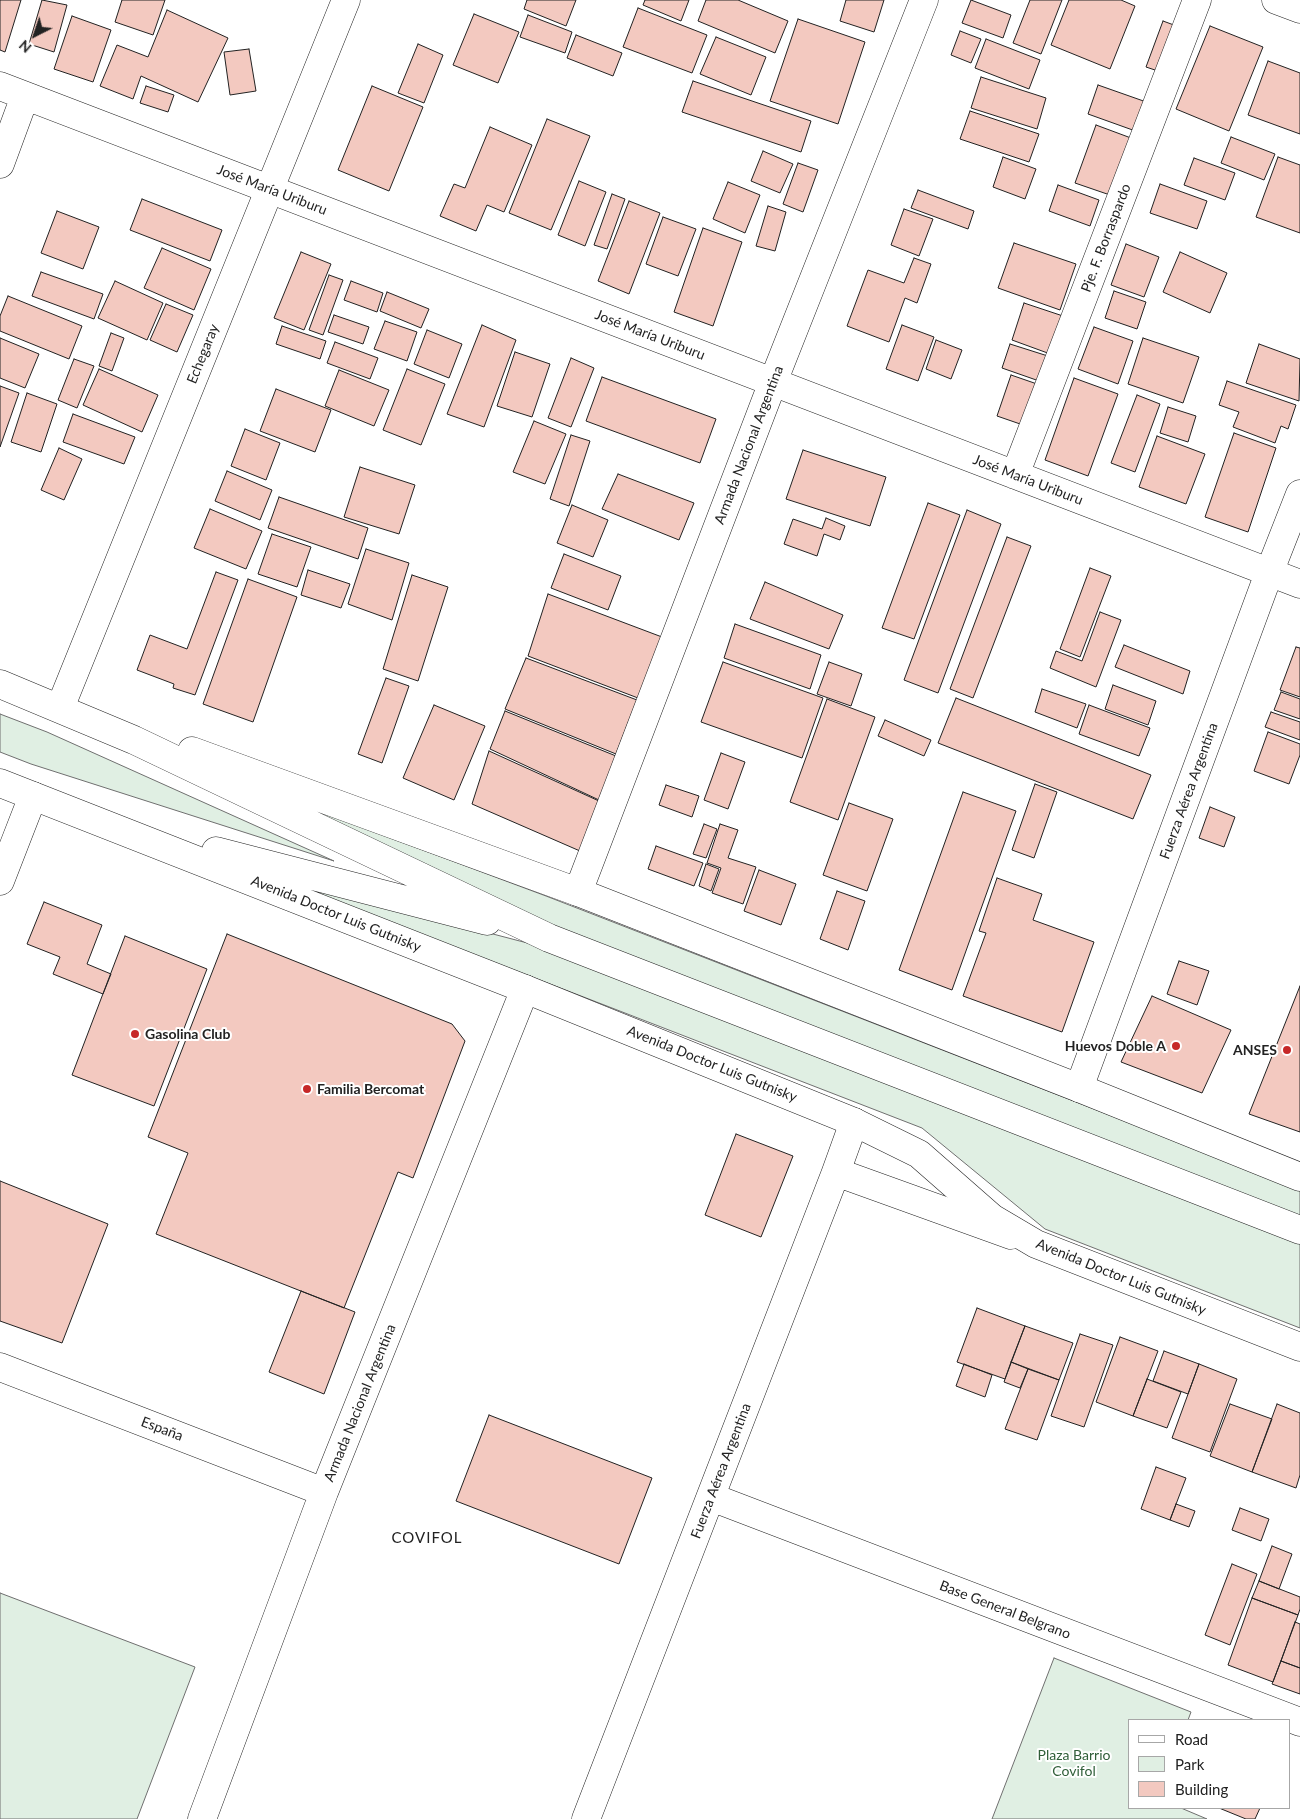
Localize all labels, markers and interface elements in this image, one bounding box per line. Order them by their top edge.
north arrow [10,10,60,60]
text: N [15,37,34,57]
street label: José María Uriburu [215,161,329,219]
street label: Pje. F. Borraspardo [1078,181,1134,295]
street label: José María Uriburu [593,306,707,364]
street label: Echegaray [183,322,223,386]
street label: Armada Nacional Argentina [711,363,787,527]
street label: José María Uriburu [971,451,1085,509]
street label: Fuerza Aérea Argentina [1156,720,1222,862]
street label: Avenida Doctor Luis Gutnisky [249,872,423,956]
street label: Avenida Doctor Luis Gutnisky [625,1022,799,1106]
place label: Gasolina Club [145,1026,230,1042]
marker: Gasolina Club [129,1028,141,1040]
place label: Huevos Doble A [1065,1038,1166,1054]
marker: Huevos Doble A [1170,1040,1182,1052]
place label: ANSES [1233,1042,1277,1058]
marker: ANSES [1281,1044,1293,1056]
place label: Familia Bercomat [317,1081,424,1097]
marker: Familia Bercomat [301,1083,313,1095]
street label: Avenida Doctor Luis Gutnisky [1034,1235,1208,1319]
street label: Armada Nacional Argentina [321,1322,399,1484]
street label: Fuerza Aérea Argentina [687,1401,755,1541]
street label: España [139,1413,185,1445]
district label: COVIFOL [391,1529,463,1547]
street label: Base General Belgrano [937,1577,1073,1643]
legend [1128,1719,1290,1809]
text: Road [1175,1730,1208,1748]
park label: Plaza Barrio Covifol [1038,1747,1110,1780]
text: Park [1175,1755,1204,1773]
text: Building [1175,1780,1228,1798]

